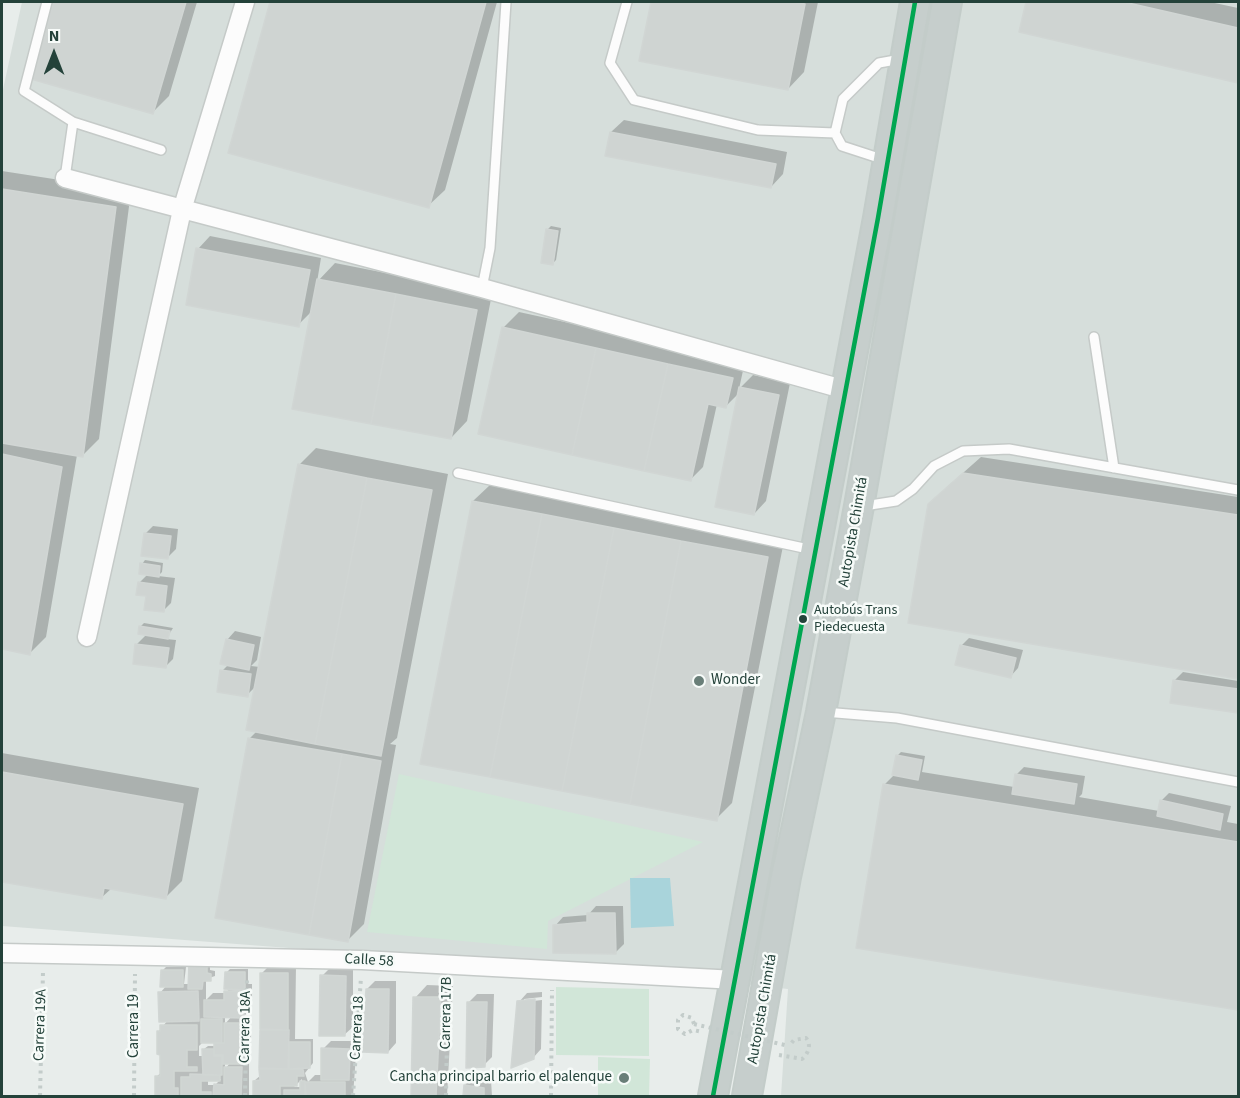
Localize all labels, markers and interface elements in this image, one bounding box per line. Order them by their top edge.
north arrow [24,24,84,84]
text: N [49,25,59,47]
street label: Autopista Chimitá [835,476,873,588]
place label: Autobús Trans Piedecuesta [814,603,897,636]
marker: Autobús Trans Piedecuesta [797,613,809,625]
place label: Wonder [711,672,760,690]
marker: Wonder [692,674,706,688]
street label: Calle 58 [344,951,394,971]
street label: Autopista Chimitá [744,953,782,1065]
street label: Carrera 17B [437,976,457,1050]
street label: Carrera 19A [31,989,51,1061]
street label: Carrera 18A [236,991,256,1063]
street label: Carrera 19 [126,994,144,1058]
street label: Carrera 18 [347,996,369,1060]
place label: Cancha principal barrio el palenque [389,1069,612,1087]
marker: Cancha principal barrio el palenque [617,1071,631,1085]

